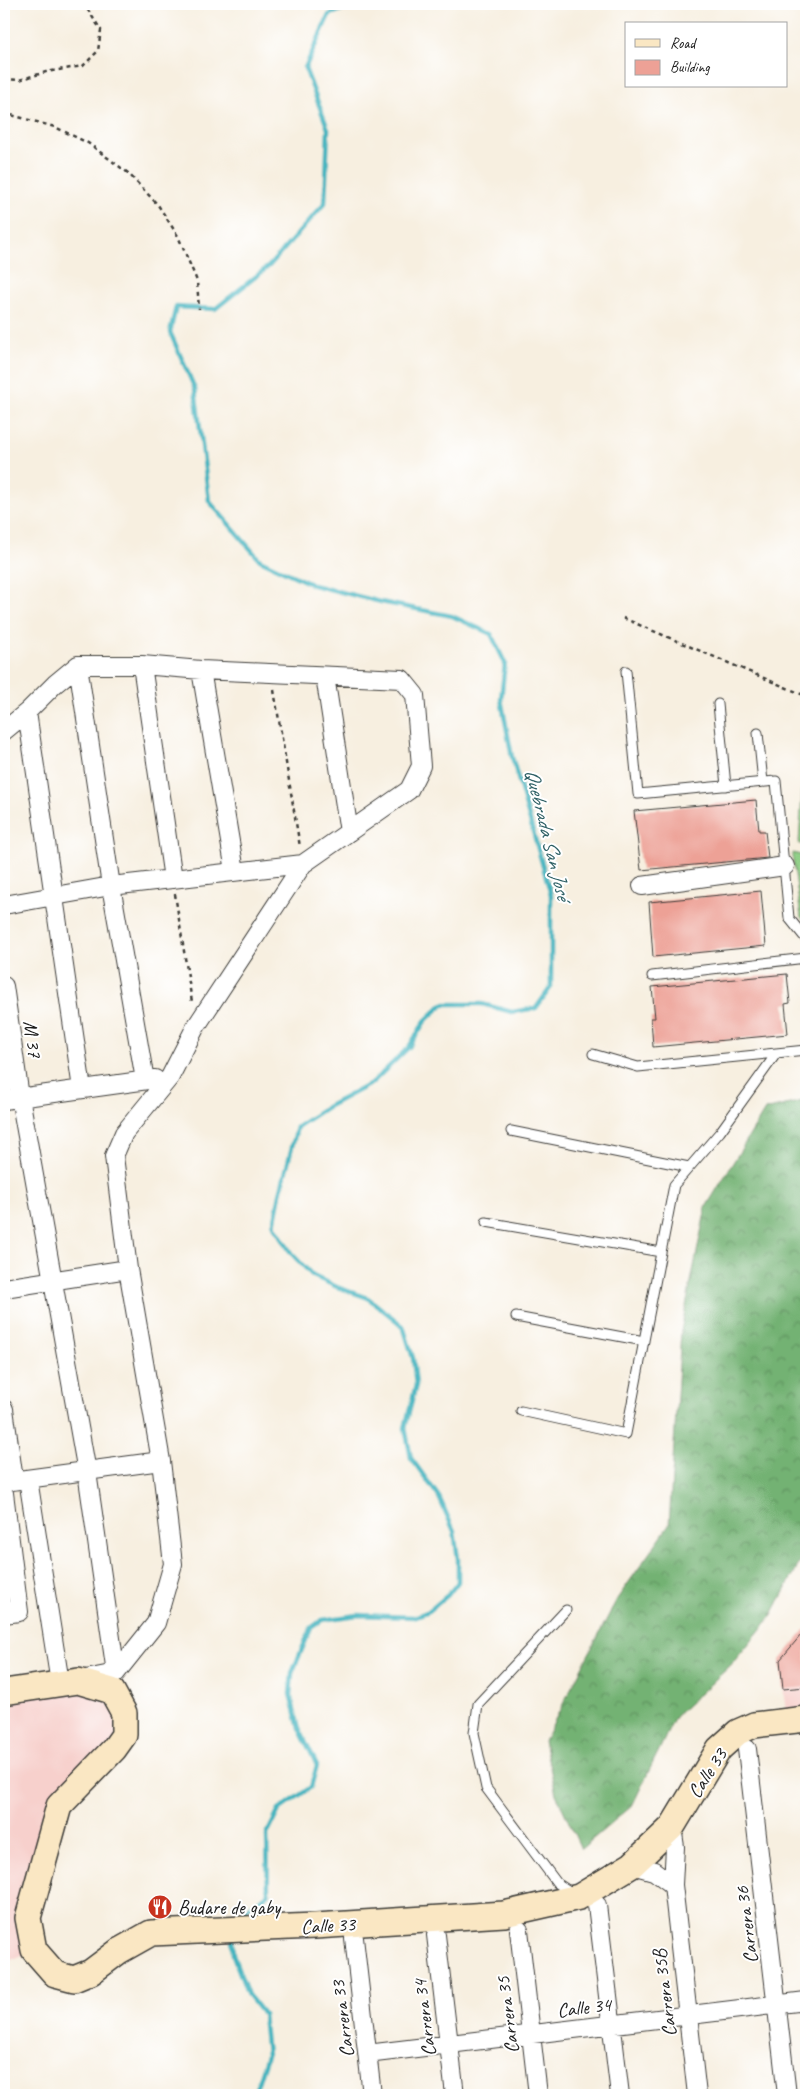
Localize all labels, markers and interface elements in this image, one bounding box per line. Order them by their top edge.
legend [625,22,788,88]
text: Road [670,34,697,53]
text: Building [670,58,710,77]
water label: Quebrada San José [519,766,578,908]
street label: M 37 [18,1019,48,1060]
street label: Calle 33 [682,1742,734,1803]
street label: Carrera 36 [729,1884,764,1965]
restaurant icon: Budare de gaby [147,1894,173,1920]
place label: Budare de gaby [178,1895,282,1920]
street label: Calle 33 [300,1911,358,1939]
street label: Carrera 35B [647,1946,682,2038]
street label: Carrera 35 [490,1974,525,2055]
street label: Carrera 34 [407,1976,442,2058]
street label: Carrera 33 [325,1977,360,2059]
street label: Calle 34 [556,1992,615,2023]

